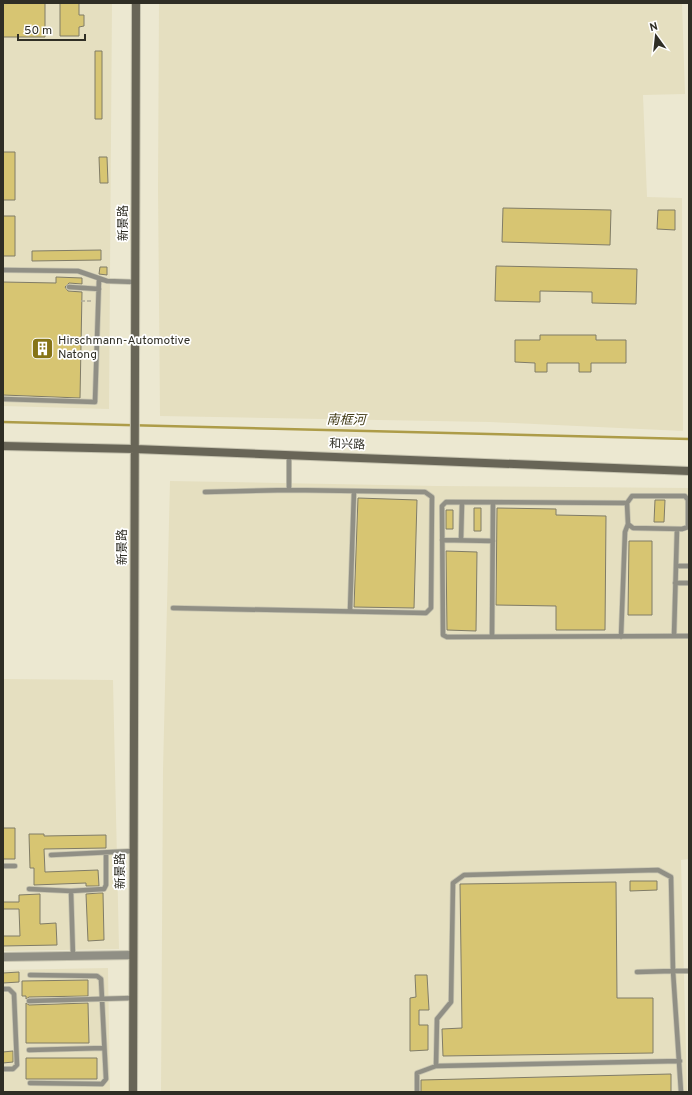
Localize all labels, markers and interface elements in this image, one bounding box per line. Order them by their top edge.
scale bar [18,16,85,42]
north arrow [636,16,676,56]
text: N [648,20,659,35]
text: 50 m [24,23,52,39]
street label: 新景路 [116,205,132,241]
place label: Hirschmann-Automotive Natong [58,333,190,363]
building icon: Hirschmann-Automotive Natong [29,335,55,361]
water label: 南框河 [326,413,369,429]
street label: 和兴路 [329,436,365,454]
street label: 新景路 [115,529,131,565]
street label: 新景路 [113,853,129,889]

